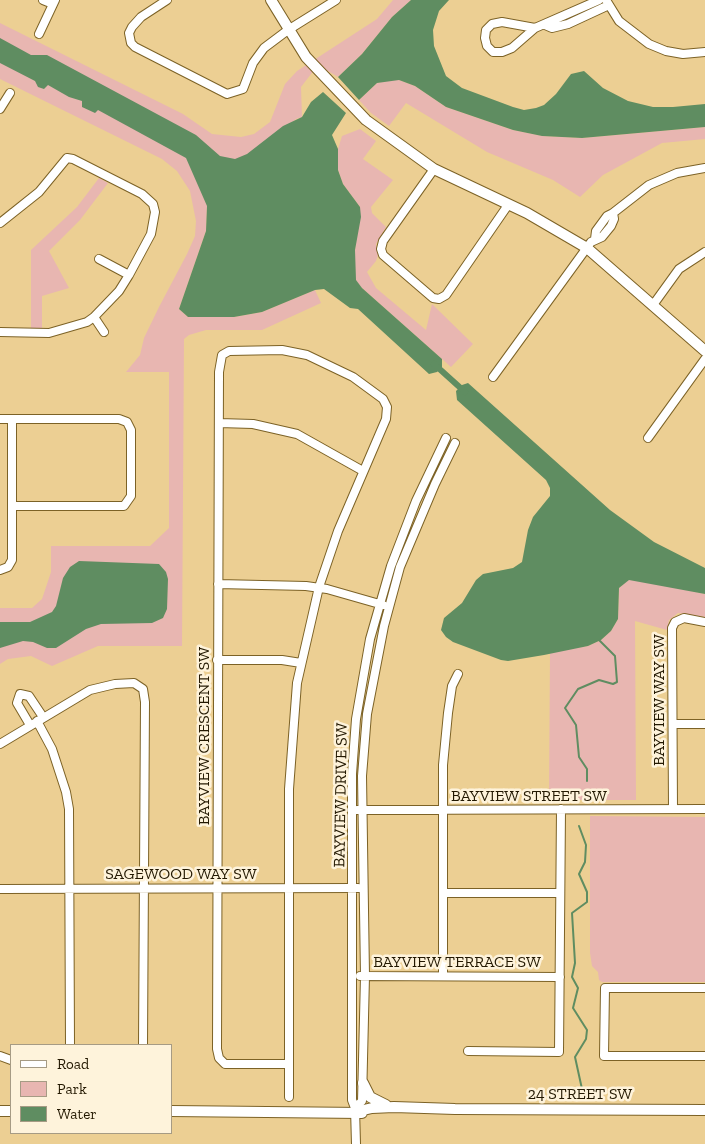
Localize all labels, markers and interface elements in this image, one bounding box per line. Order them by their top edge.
street label: BAYVIEW WAY SW [649,634,669,766]
street label: BAYVIEW CRESCENT SW [194,647,214,825]
street label: BAYVIEW DRIVE SW [330,722,352,868]
street label: BAYVIEW STREET SW [451,786,607,806]
street label: SAGEWOOD WAY SW [105,864,257,884]
street label: BAYVIEW TERRACE SW [373,952,541,972]
legend [10,1044,172,1134]
text: Road [57,1055,89,1073]
text: Park [57,1080,87,1098]
street label: 24 STREET SW [528,1084,632,1104]
text: Water [57,1105,97,1123]

